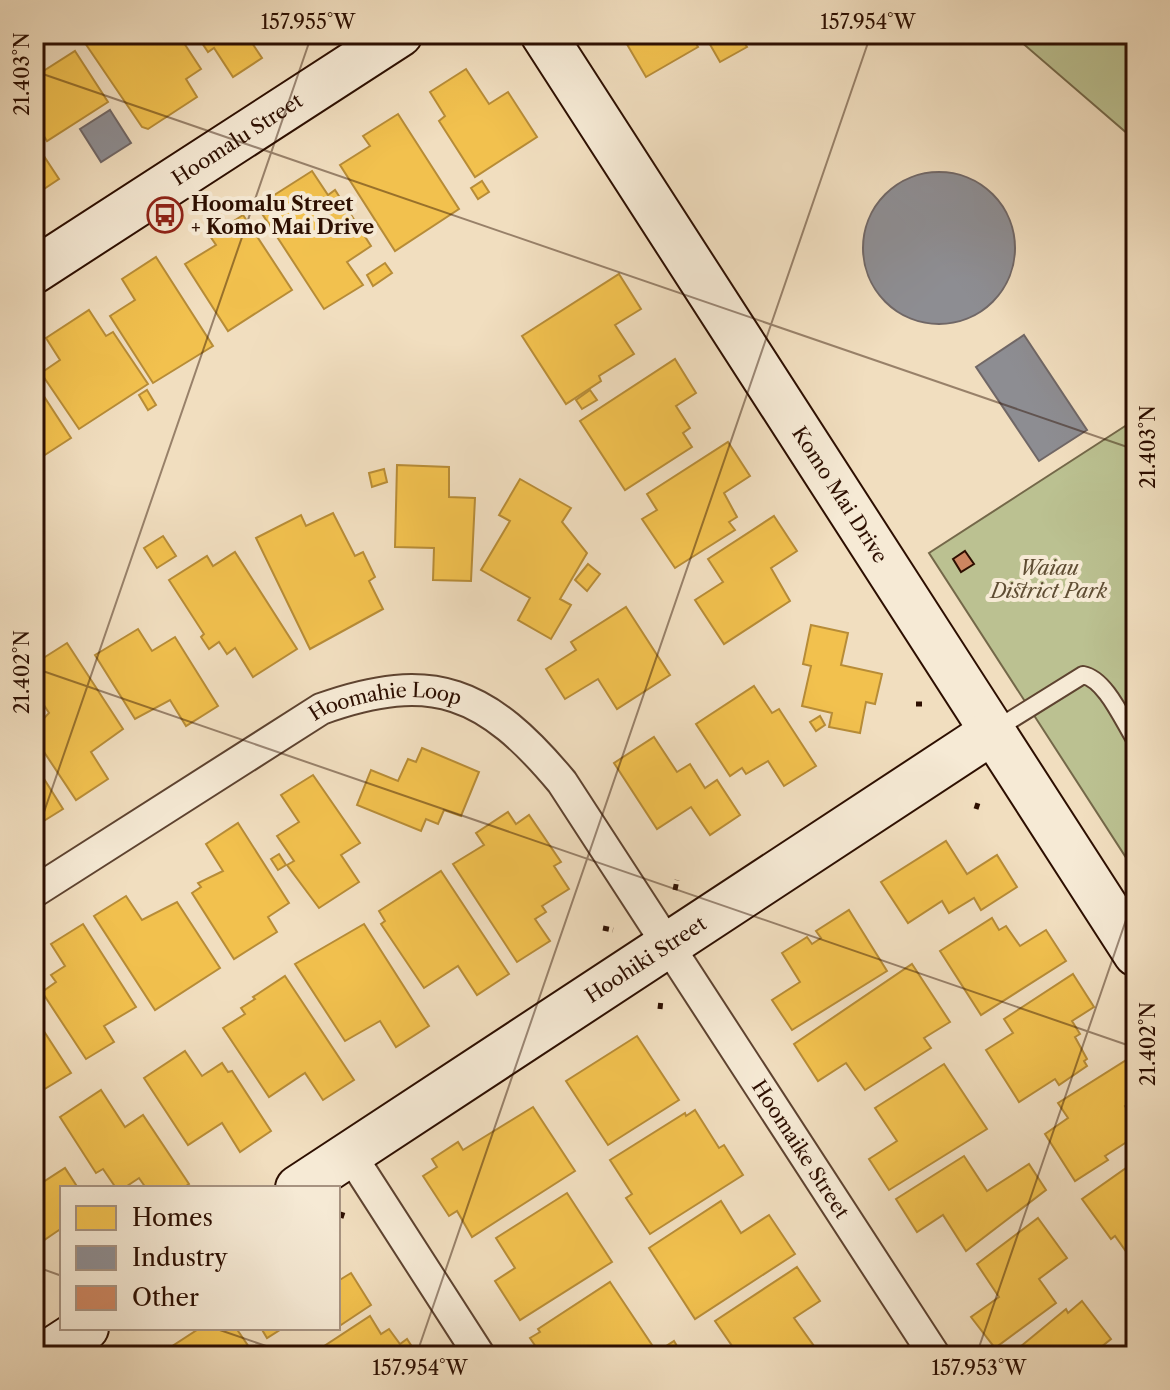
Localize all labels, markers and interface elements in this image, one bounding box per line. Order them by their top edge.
text: 157.955°W [261,10,356,34]
text: 157.954°W [820,10,917,34]
text: 21.403°N [10,32,34,116]
street label: Hoomalu Street [167,88,307,191]
place label: Hoomalu Street + Komo Mai Drive [191,192,374,239]
bus stop icon: Hoomalu Street + Komo Mai Drive [146,196,184,234]
text: 21.403°N [1136,405,1160,489]
street label: Komo Mai Drive [787,422,893,567]
park label: Waiau District Park [989,556,1108,603]
text: 21.402°N [10,630,34,714]
street label: Hoomahie Loop [304,678,465,726]
street label: Hoohiki Street [581,911,711,1008]
text: 21.402°N [1136,1002,1160,1086]
street label: Hoomaike Street [747,1075,854,1223]
legend [60,1186,340,1330]
text: Homes [132,1203,213,1232]
text: Industry [132,1243,228,1272]
text: Other [132,1283,199,1312]
text: 157.954°W [372,1356,469,1380]
text: 157.953°W [932,1356,1028,1380]

